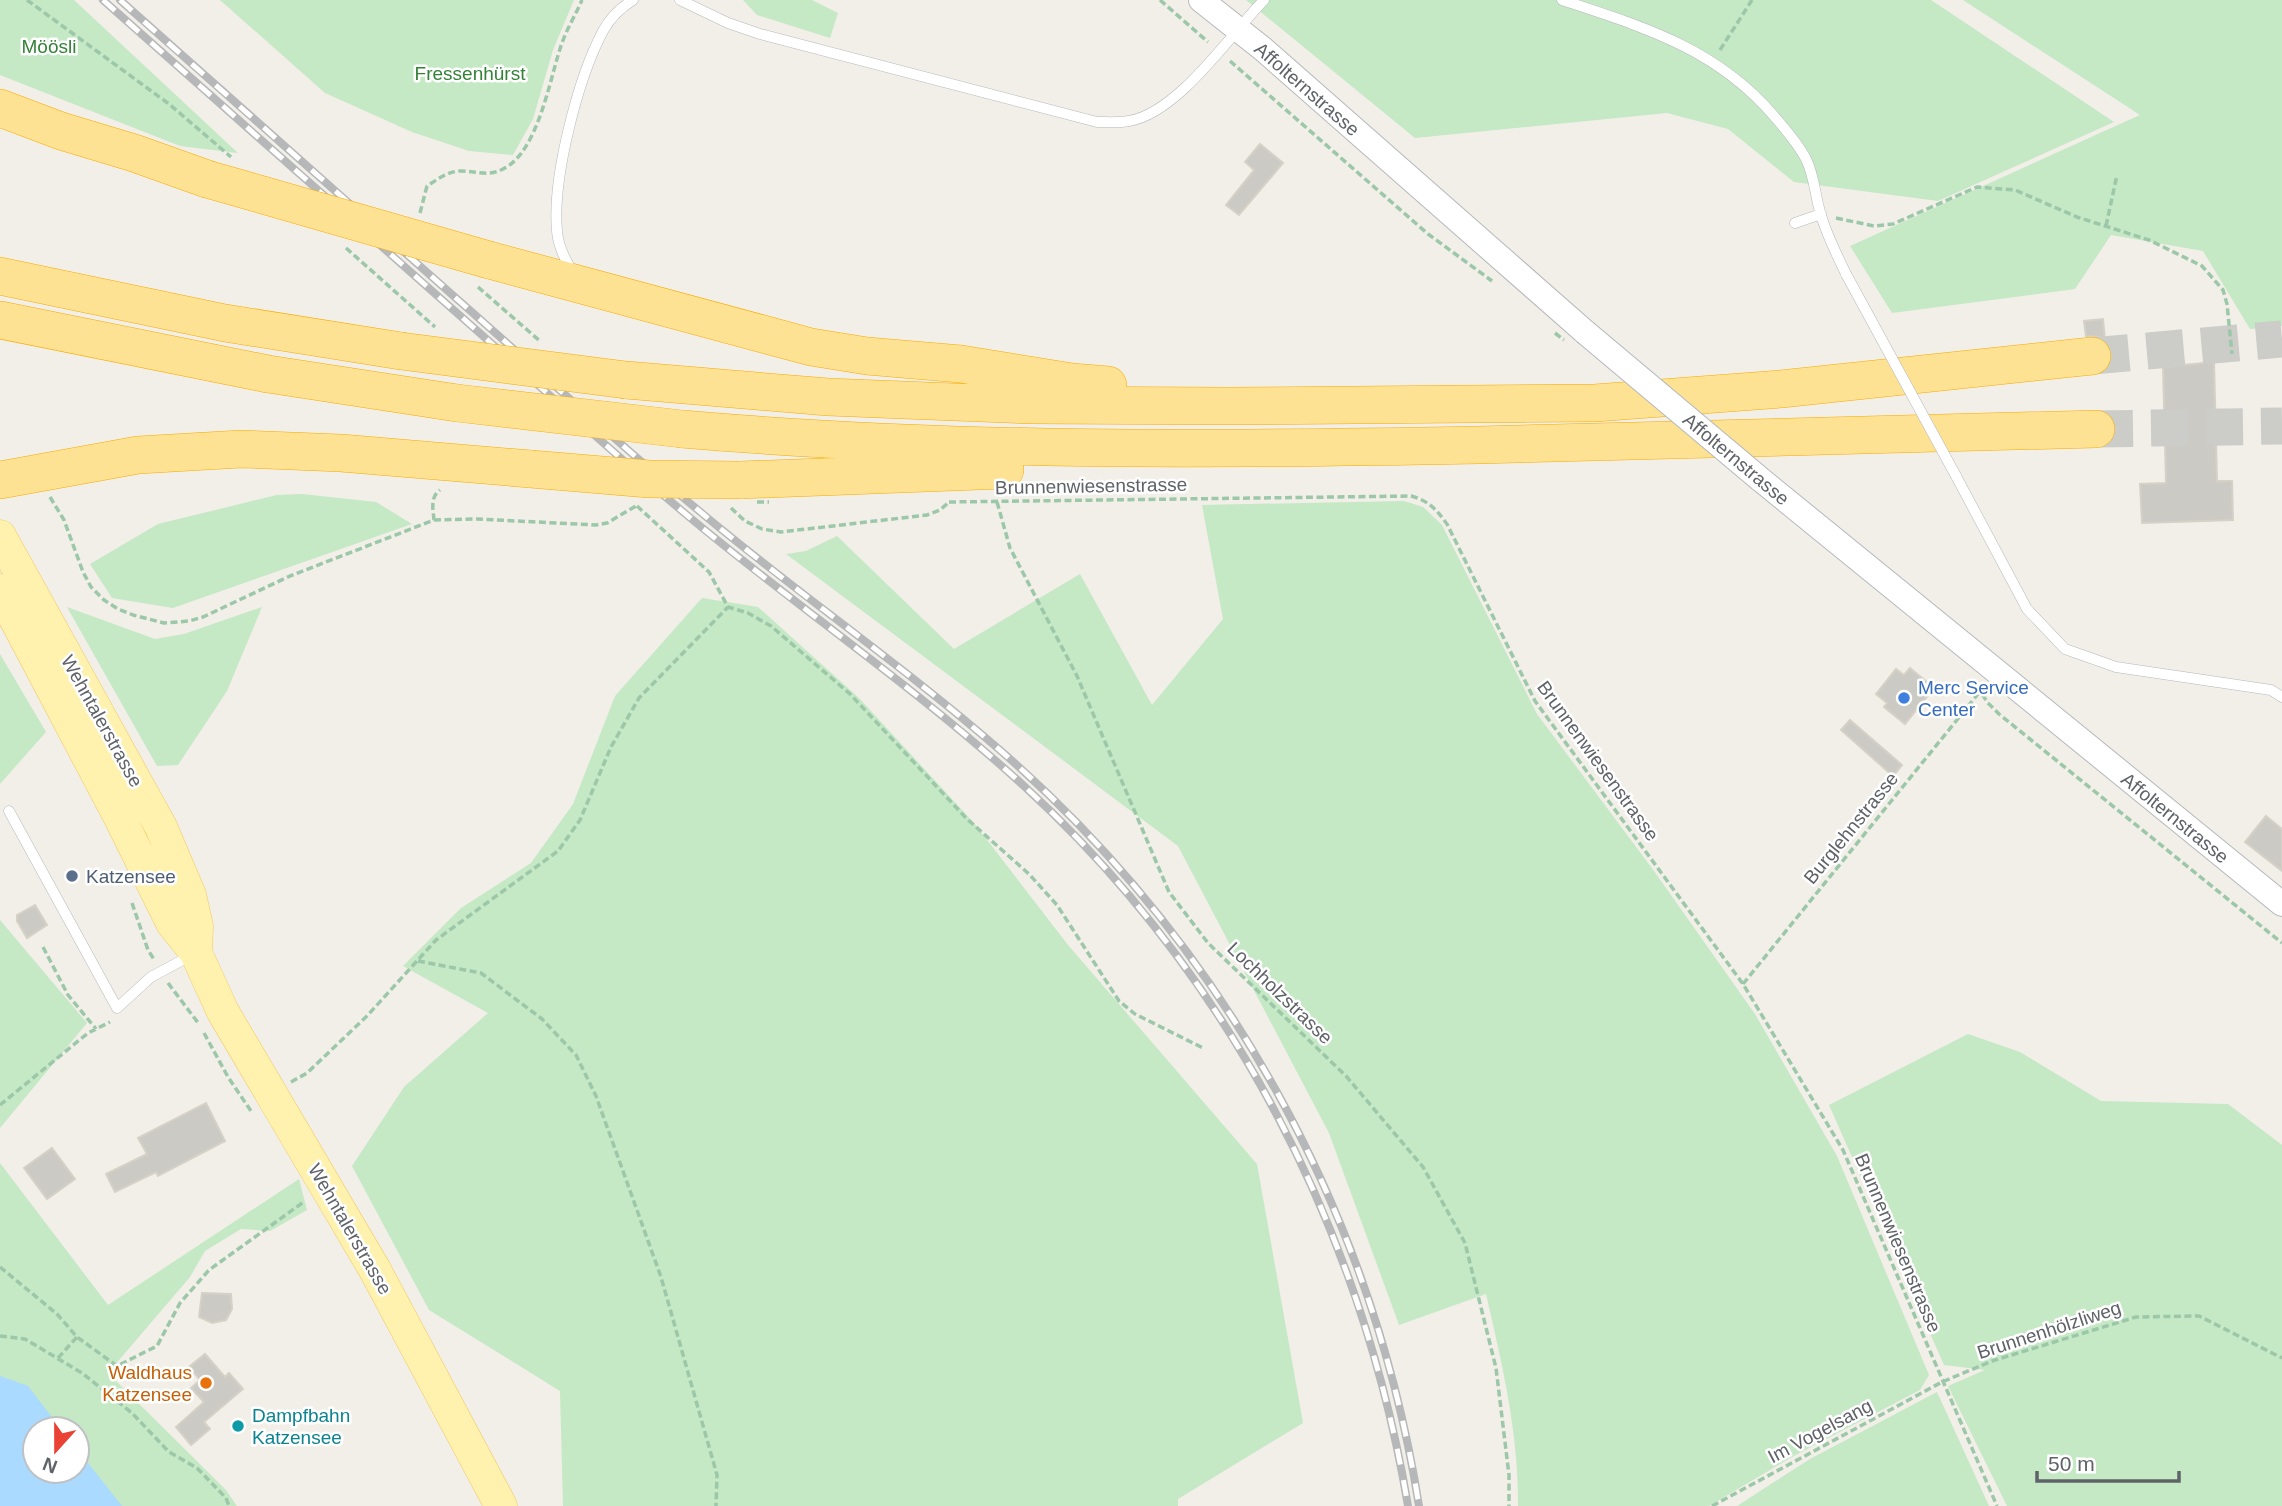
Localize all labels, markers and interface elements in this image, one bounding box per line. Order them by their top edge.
park label: Möösli [22,36,76,57]
street label: Affolternstrasse [1250,38,1364,140]
park label: Fressenhürst [415,63,526,84]
street label: Affolternstrasse [1679,409,1793,509]
street label: Brunnenwiesenstrasse [995,474,1187,498]
street label: Wehntalerstrasse [57,651,147,791]
street label: Brunnenwiesenstrasse [1533,677,1663,845]
place label: Merc Service Center [1918,677,2029,720]
marker: Merc Service Center [1896,690,1912,706]
street label: Burglehnstrasse [1800,768,1902,888]
street label: Affolternstrasse [2117,768,2233,868]
place label: Katzensee [86,866,176,887]
marker: Katzensee [64,868,80,884]
street label: Lochholzstrasse [1223,938,1337,1048]
street label: Brunnenwiesenstrasse [1851,1150,1945,1336]
street label: Wehntalerstrasse [304,1160,396,1298]
street label: Brunnenhölzliweg [1974,1297,2124,1363]
place label: Waldhaus Katzensee [102,1362,192,1405]
marker: Waldhaus Katzensee [198,1375,214,1391]
street label: Im Vogelsang [1764,1395,1876,1467]
place label: Dampfbahn Katzensee [252,1405,350,1448]
north arrow [21,1415,91,1485]
marker: Dampfbahn Katzensee [230,1418,246,1434]
scale bar [2037,1440,2179,1484]
text: 50 m [2048,1452,2095,1475]
text: N [40,1453,60,1478]

